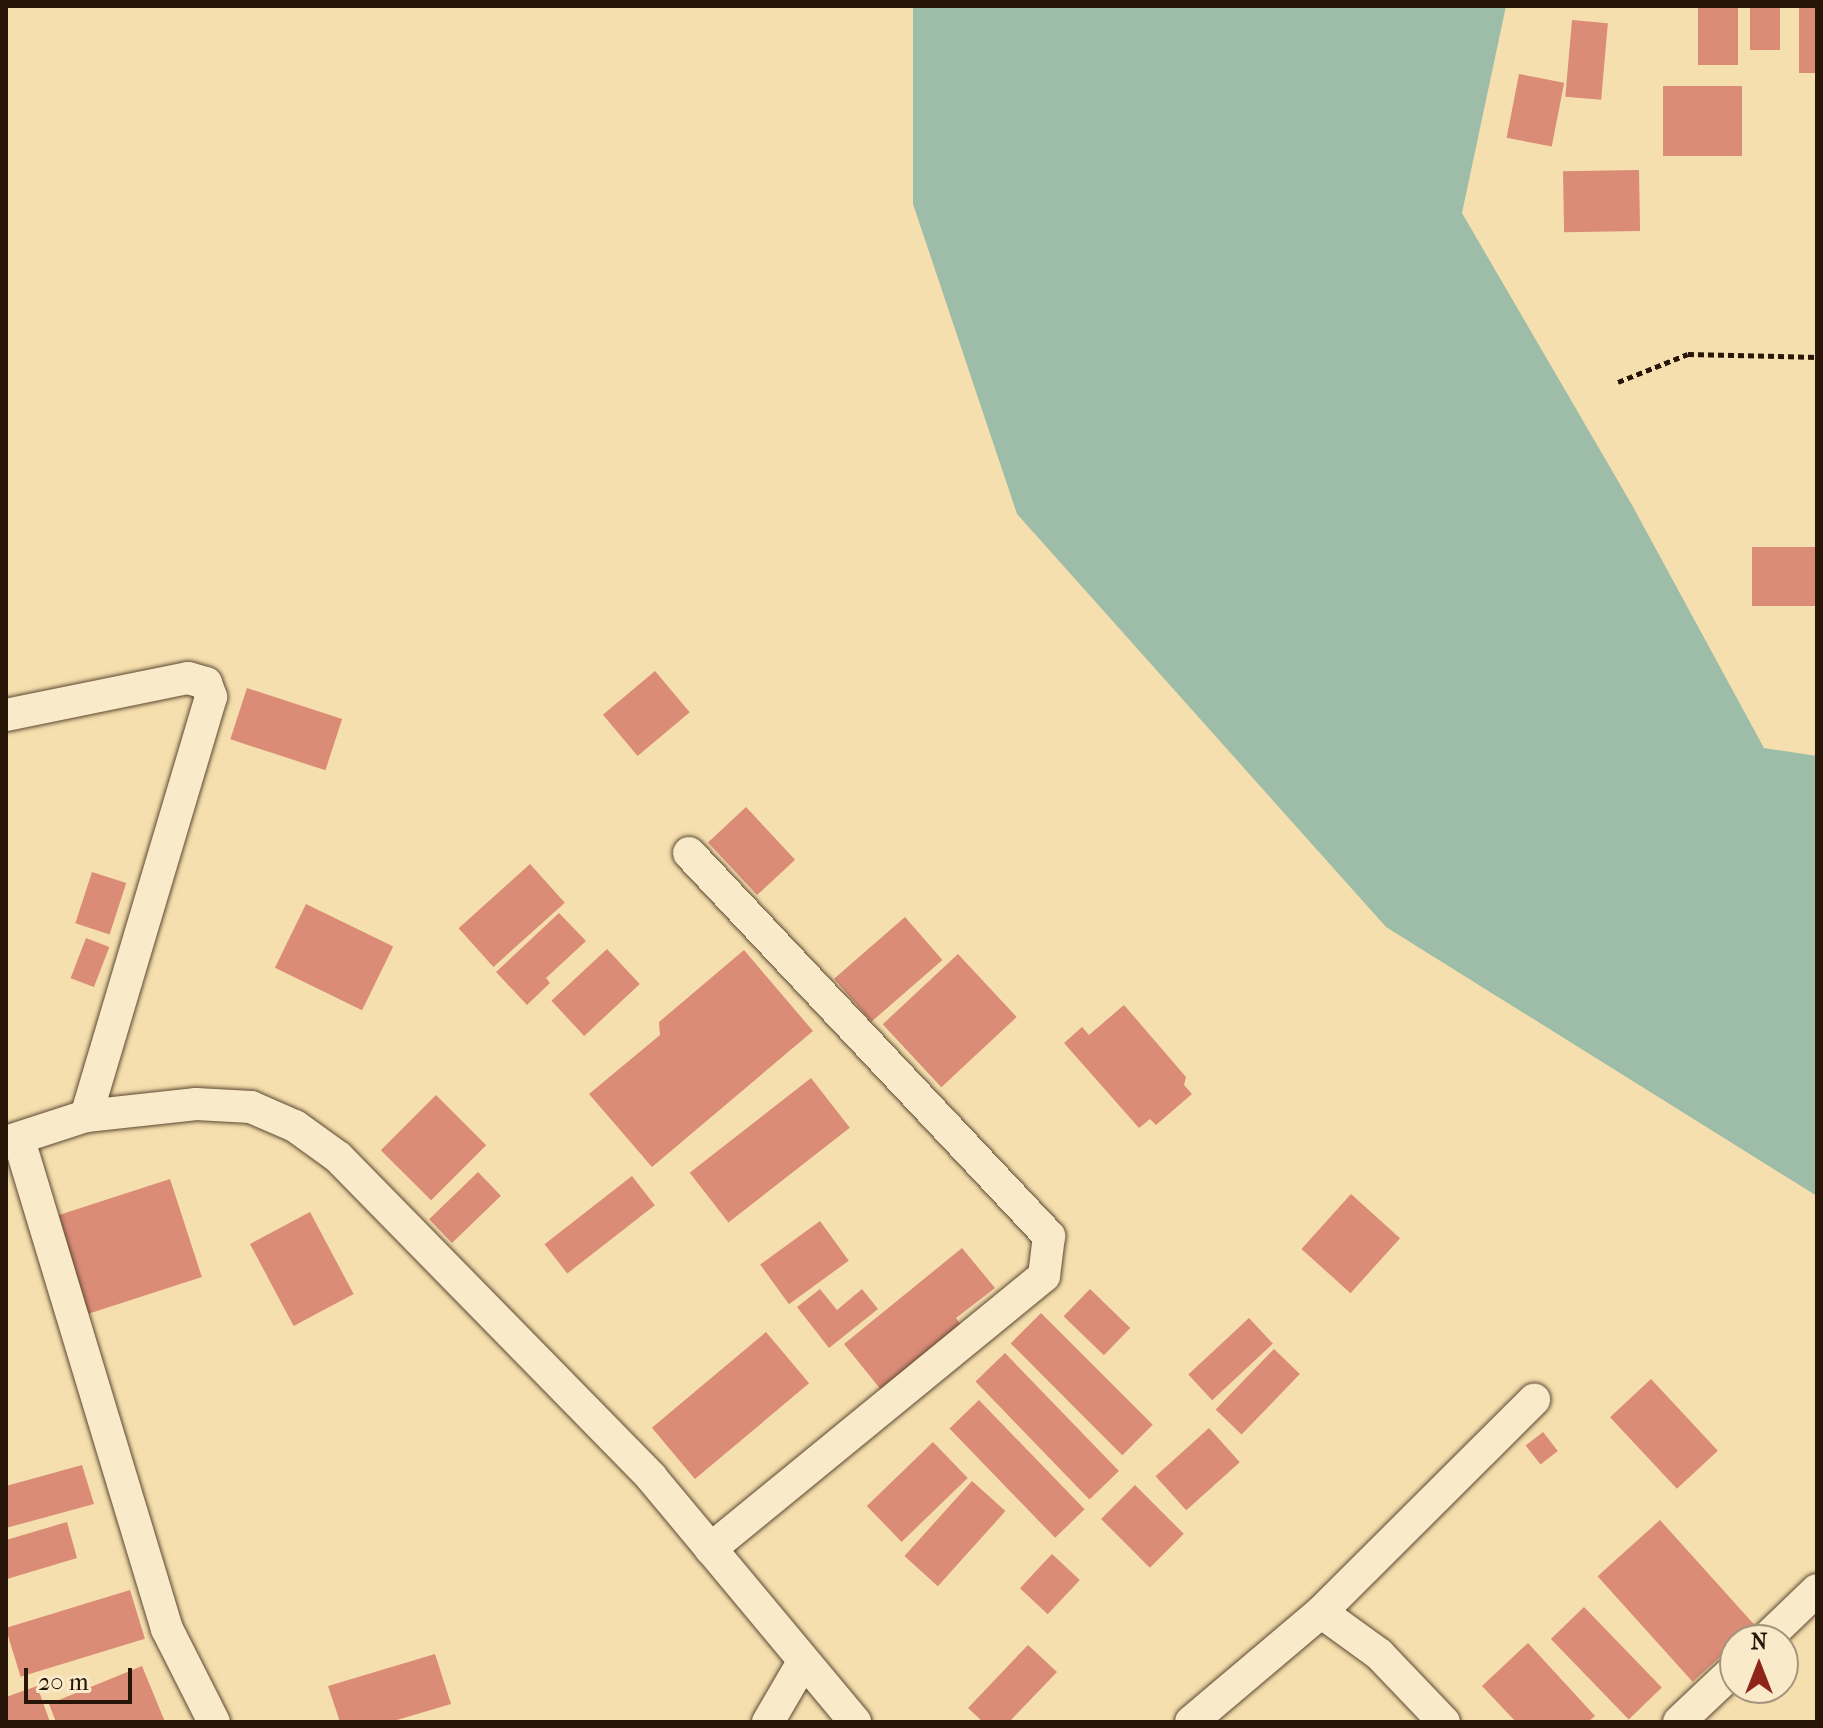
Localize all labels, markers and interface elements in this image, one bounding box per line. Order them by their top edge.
north arrow [1719,1624,1799,1704]
text: N [1751,1629,1767,1655]
scale bar [28,1652,136,1702]
text: 20 m [38,1668,89,1696]

